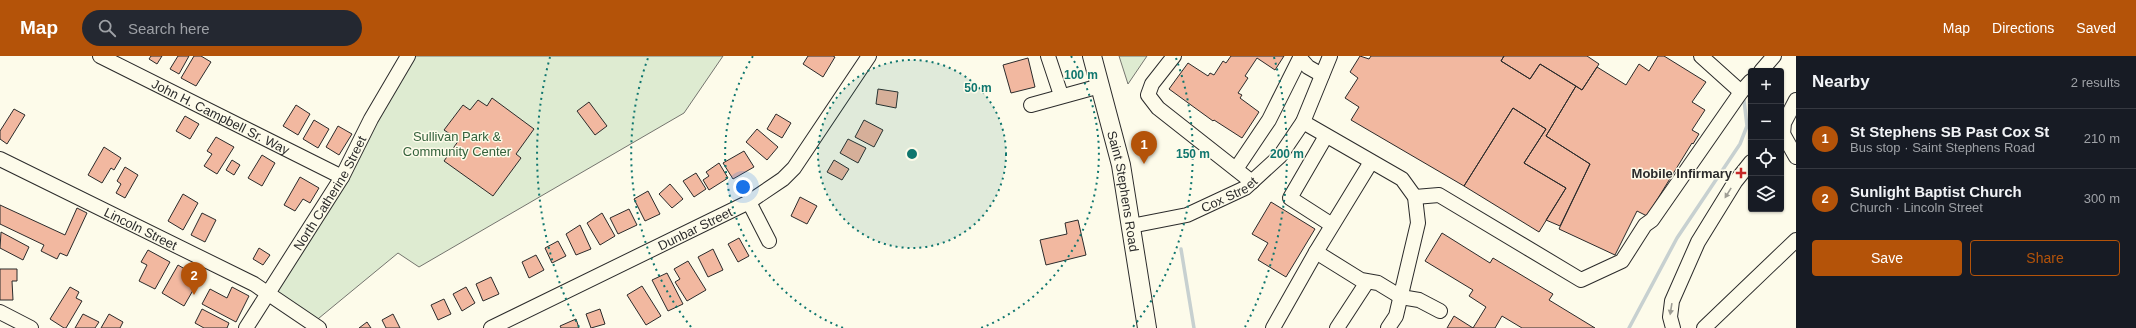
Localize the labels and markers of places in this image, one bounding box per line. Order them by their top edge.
pin: 1 [1131,131,1157,164]
centre of rings [905,147,919,161]
place label: Mobile Infirmary [1632,166,1733,181]
marker: Mobile Infirmary [1735,167,1747,179]
pin: 2 [181,262,207,295]

